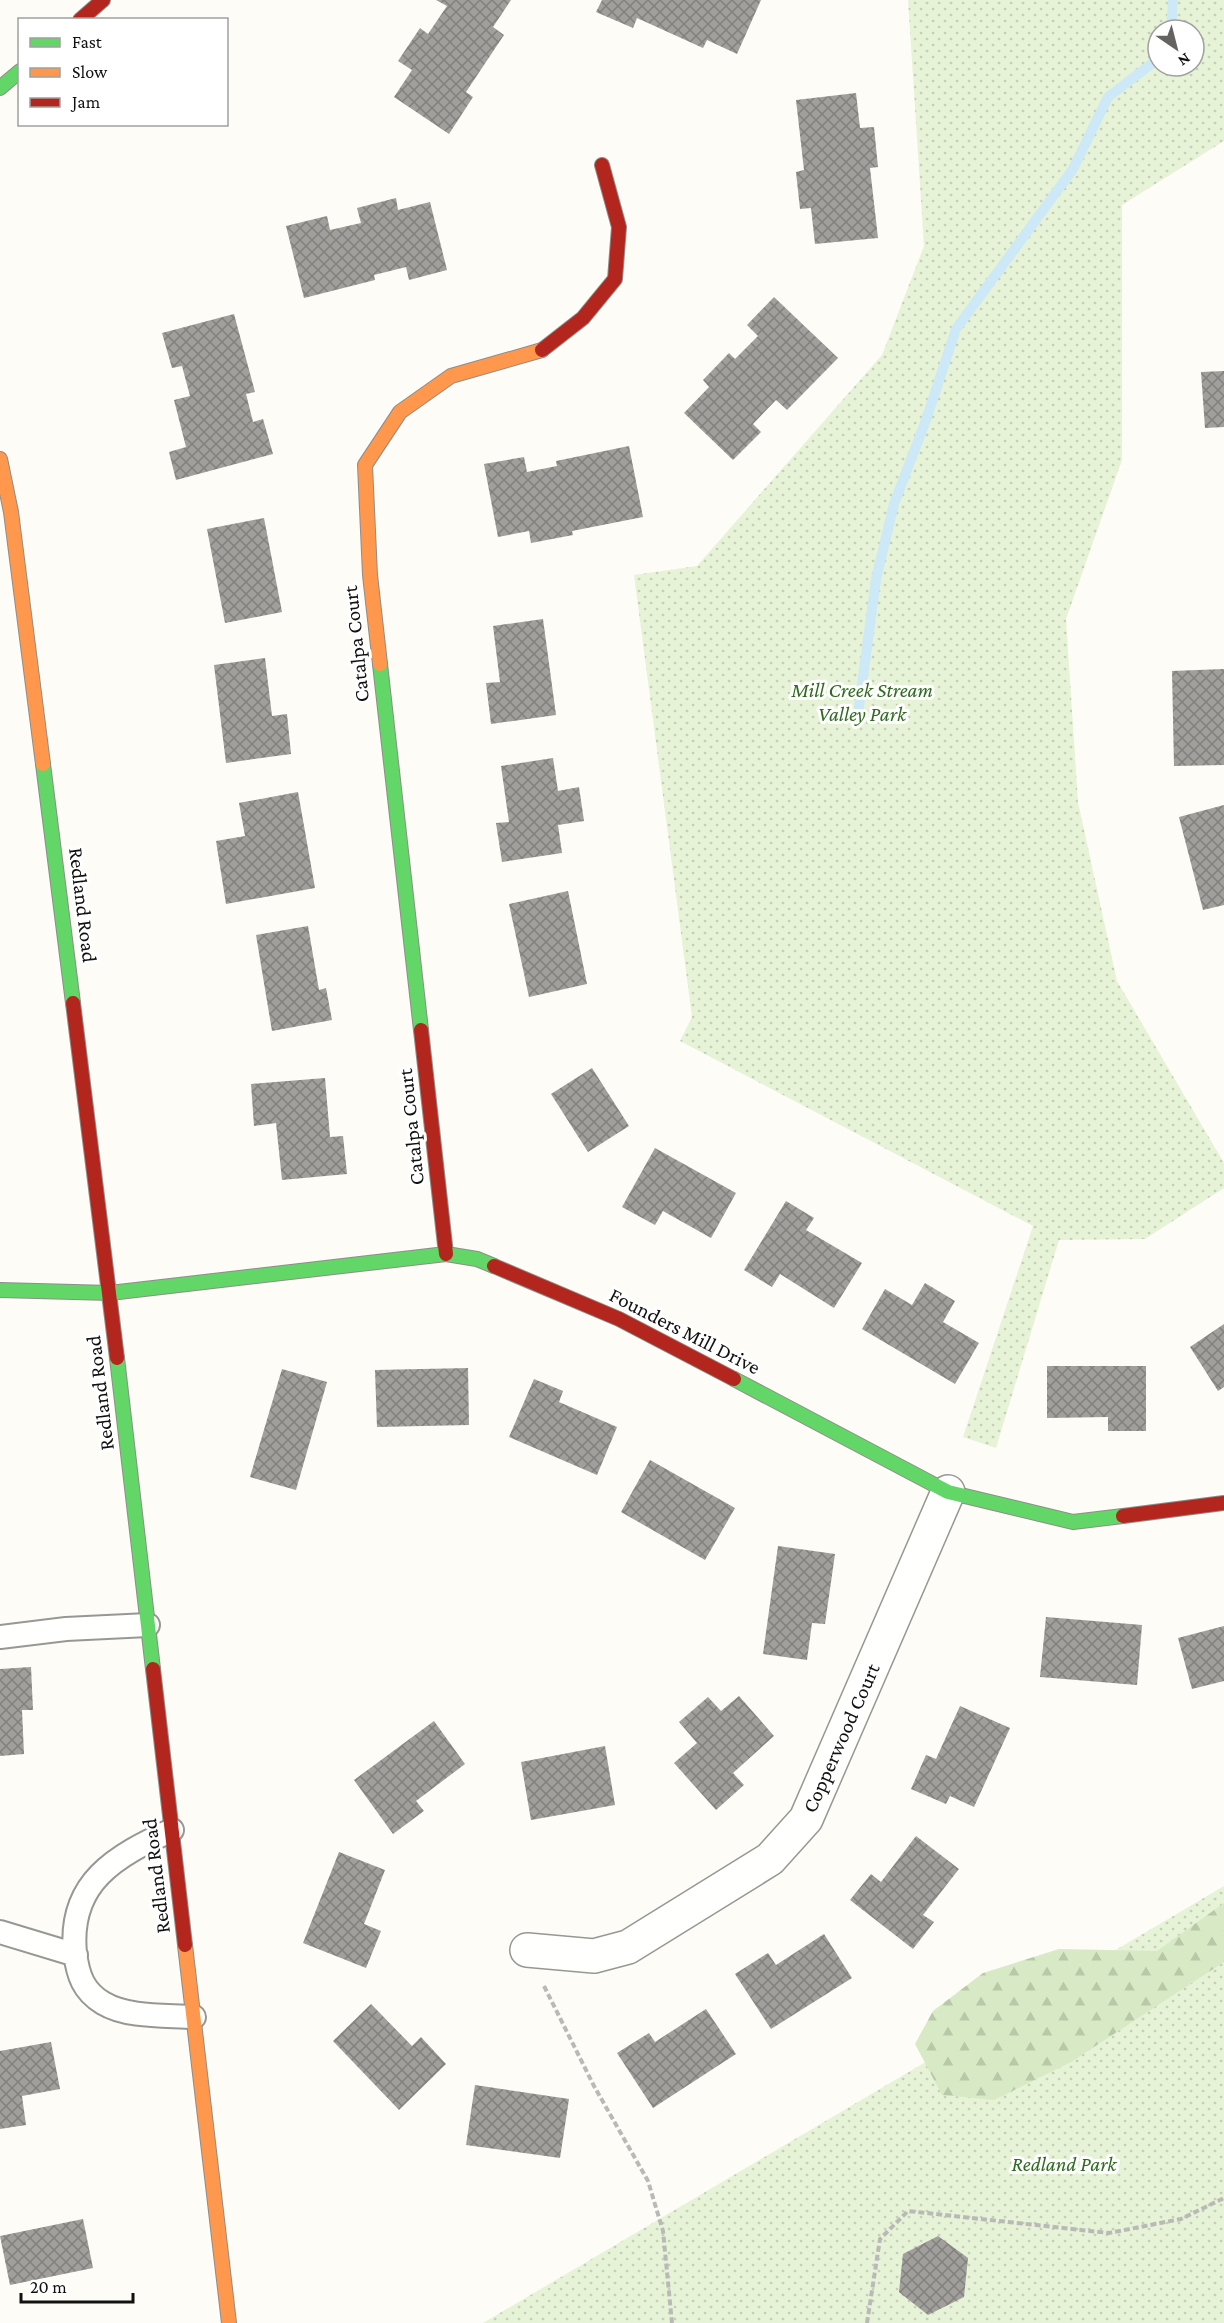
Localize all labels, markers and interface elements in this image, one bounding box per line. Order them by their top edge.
legend [18,18,228,126]
north arrow [1146,18,1206,78]
text: Fast [72,32,103,52]
text: N [1175,50,1194,70]
text: Slow [72,62,108,82]
text: Jam [70,92,101,112]
street label: Catalpa Court [338,584,374,703]
park label: Mill Creek Stream Valley Park [790,678,933,726]
street label: Redland Road [64,846,102,964]
street label: Catalpa Court [393,1067,429,1186]
street label: Founders Mill Drive [606,1283,764,1379]
street label: Redland Road [81,1334,119,1452]
street label: Copperwood Court [797,1659,885,1816]
street label: Redland Road [137,1817,175,1935]
park label: Redland Park [1011,2152,1117,2176]
scale bar [21,2266,134,2304]
text: 20 m [30,2277,67,2297]

